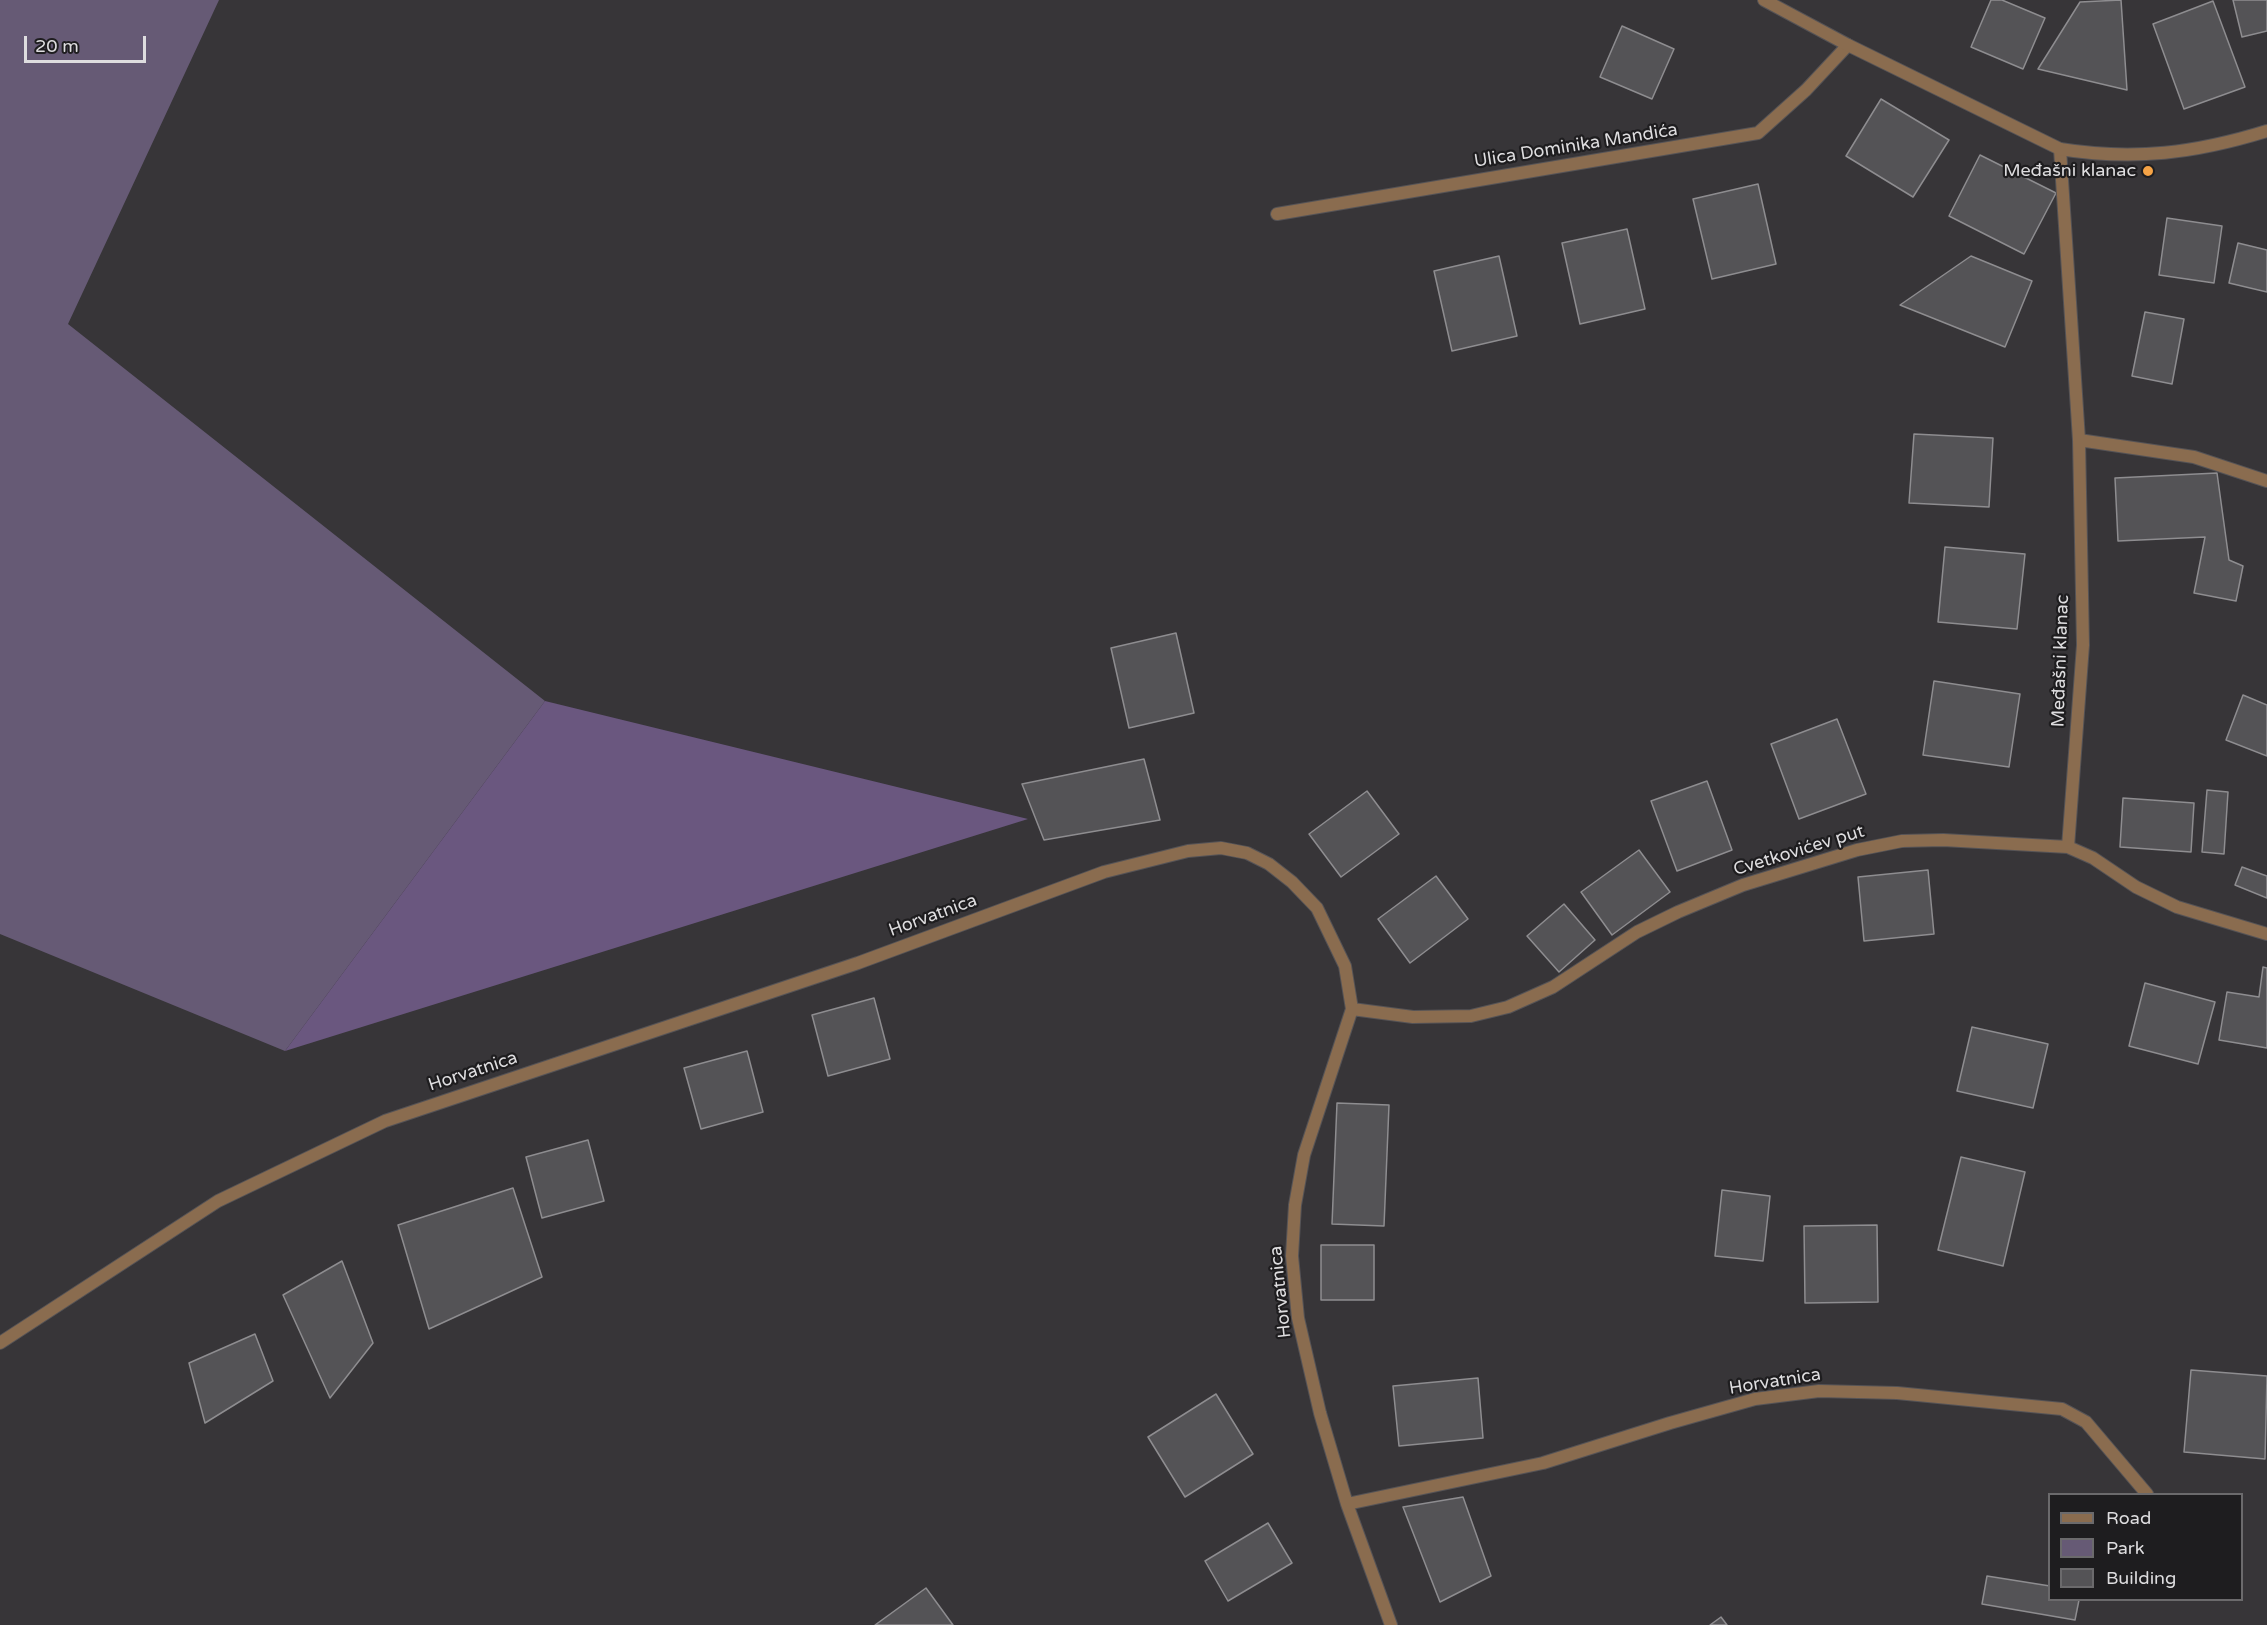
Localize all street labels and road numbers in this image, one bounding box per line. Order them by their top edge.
street label: Ulica Dominika Mandića [1473,119,1679,173]
street label: Međašni klanac [2048,594,2074,728]
street label: Cvetkovićev put [1731,821,1867,881]
street label: Horvatnica [886,890,980,942]
street label: Horvatnica [426,1047,520,1097]
street label: Horvatnica [1265,1245,1297,1339]
street label: Horvatnica [1728,1364,1822,1400]

